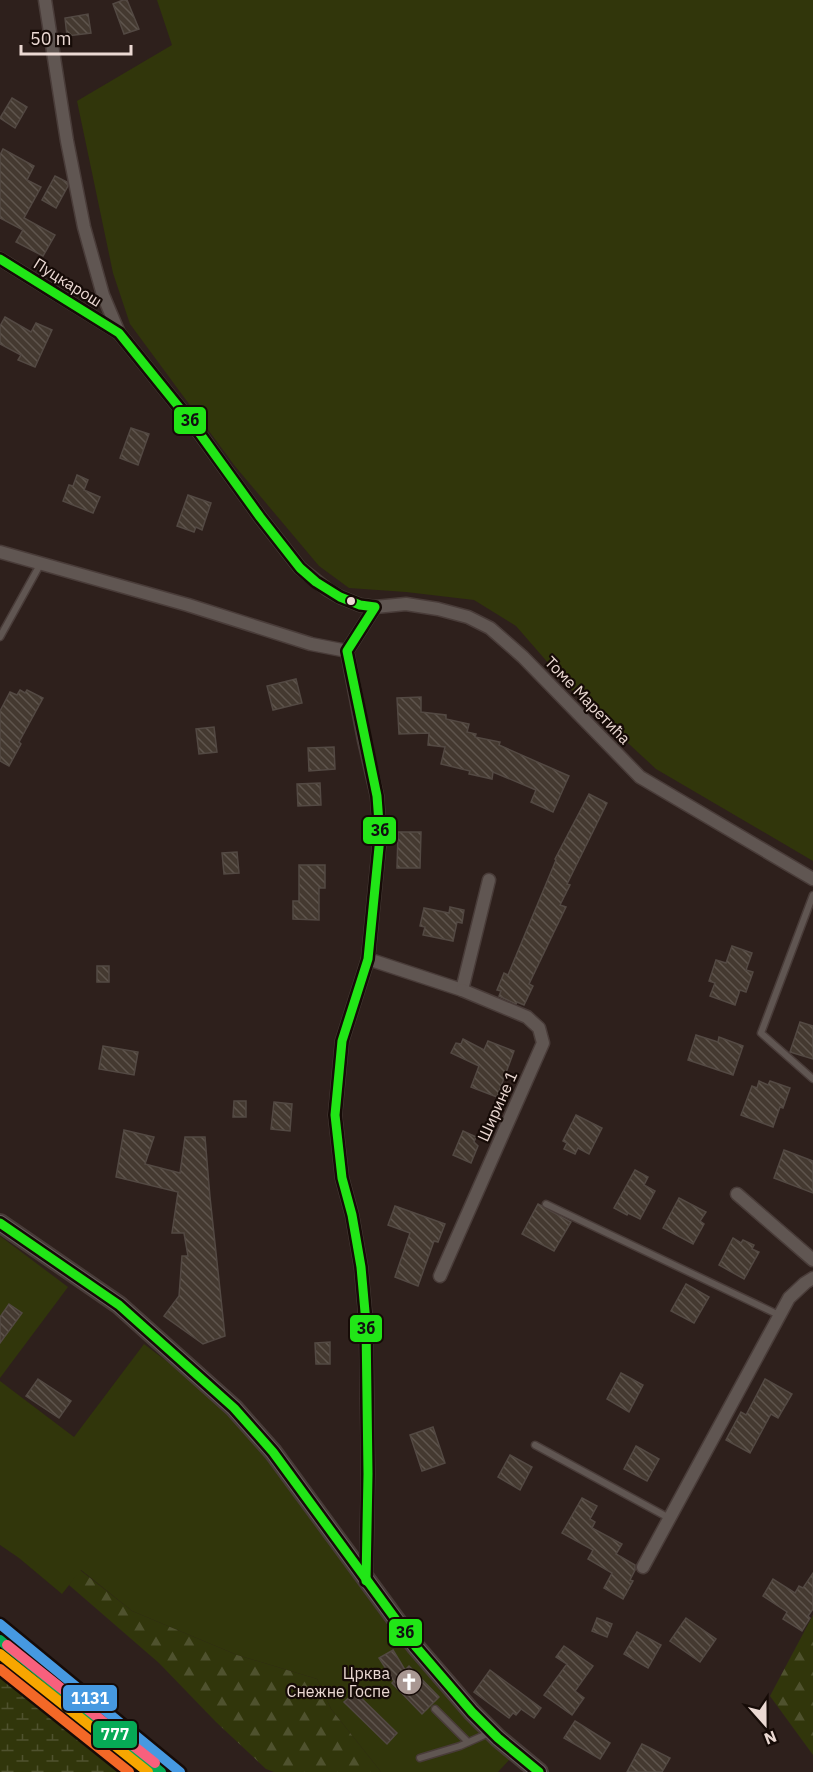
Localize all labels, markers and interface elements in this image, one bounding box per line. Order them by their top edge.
scale bar [21,18,130,56]
text: 50 m [30,27,72,50]
street label: Пуцкарош [30,253,106,311]
line badge: 3б [173,406,207,435]
text: 3б [181,410,199,430]
unlabelled marker [345,595,357,607]
street label: Томе Маретића [541,652,635,749]
line badge: 3б [362,816,397,845]
text: 3б [371,820,389,840]
street label: Ширине 1 [473,1068,521,1144]
line badge: 3б [349,1314,383,1343]
text: 3б [357,1318,375,1338]
line badge: 3б [388,1618,423,1647]
text: 3б [396,1622,414,1642]
place label: Црква Снежне Госпе [286,1663,390,1701]
church icon: Црква Снежне Госпе [394,1667,424,1697]
line badge: 1131 [62,1684,118,1712]
text: 1131 [71,1688,110,1708]
north arrow [735,1694,795,1754]
line badge: 777 [92,1720,138,1749]
text: 777 [101,1724,129,1744]
text: N [761,1727,779,1749]

